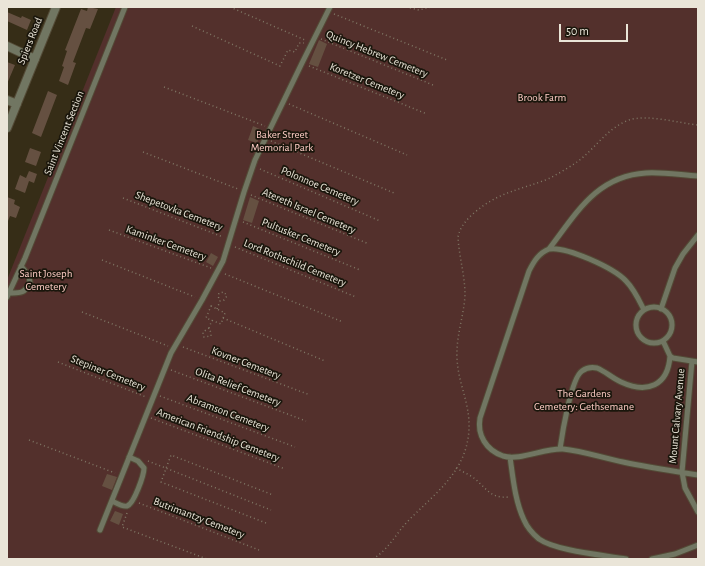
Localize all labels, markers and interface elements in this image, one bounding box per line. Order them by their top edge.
street label: Spiers Road [15,15,45,67]
scale bar [561,16,630,42]
text: 50 m [566,25,589,37]
street label: Quincy Hebrew Cemetery [324,28,430,80]
street label: Koretzer Cemetery [328,60,406,102]
street label: Saint Vincent Section [41,89,87,177]
park label: Brook Farm [518,91,566,105]
park label: Baker Street Memorial Park [251,128,313,154]
street label: Polonnoe Cemetery [279,164,361,208]
street label: Atereth Israel Cemetery [260,185,358,237]
street label: Shepetovka Cemetery [133,188,225,234]
street label: Pultusker Cemetery [260,215,342,259]
street label: Kaminker Cemetery [124,222,208,264]
street label: Lord Rothschild Cemetery [242,236,348,290]
park label: Saint Joseph Cemetery [20,267,72,293]
street label: Kovner Cemetery [210,344,282,382]
street label: Stepiner Cemetery [69,352,147,394]
street label: Olita Relief Cemetery [193,365,283,409]
street label: Mount Calvary Avenue [666,368,688,464]
park label: The Gardens Cemetery: Gethsemane [534,387,634,413]
street label: Abramson Cemetery [185,391,271,435]
street label: American Friendship Cemetery [154,405,282,465]
street label: Butrimantzy Cemetery [152,495,246,541]

